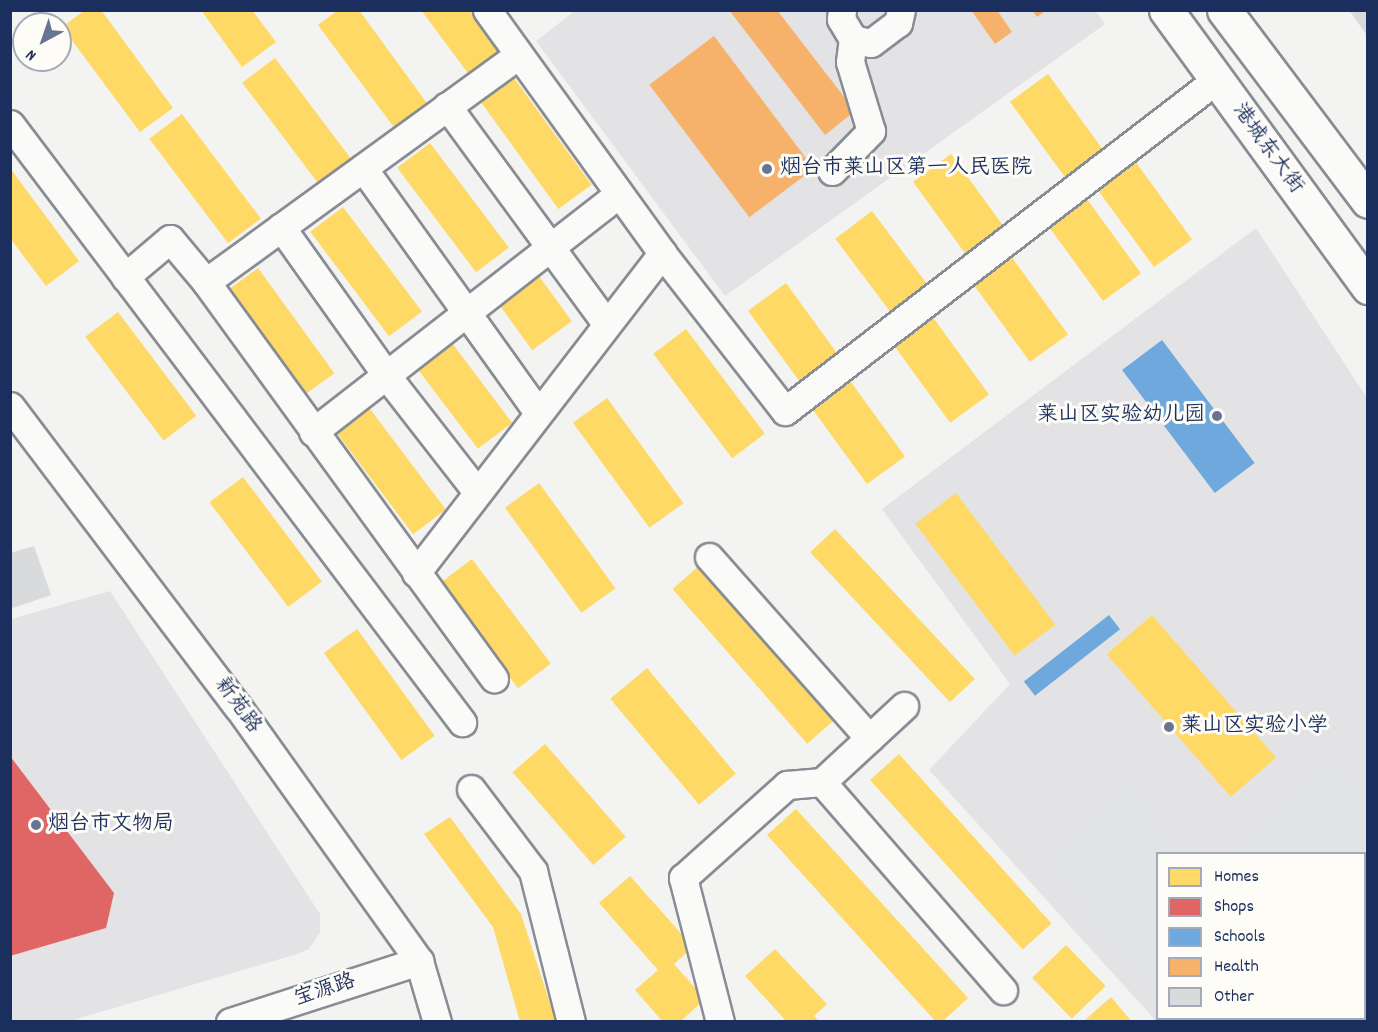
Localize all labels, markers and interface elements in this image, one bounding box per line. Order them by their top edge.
north arrow [12,12,72,72]
text: N [21,43,42,66]
street label: 港城东大街 [1226,99,1308,199]
place label: 烟台市莱山区第一人民医院 [780,156,1032,182]
marker: 烟台市莱山区第一人民医院 [758,160,776,178]
place label: 莱山区实验幼儿园 [1037,403,1205,429]
marker: 莱山区实验幼儿园 [1210,409,1224,423]
street label: 新苑路 [208,673,266,739]
place label: 莱山区实验小学 [1181,714,1328,740]
marker: 莱山区实验小学 [1162,720,1176,734]
place label: 烟台市文物局 [48,812,174,838]
marker: 烟台市文物局 [29,818,43,832]
legend [1156,852,1366,1020]
text: Homes [1214,865,1259,890]
text: Shops [1214,895,1254,920]
text: Schools [1214,925,1265,950]
text: Health [1214,955,1259,980]
street label: 宝源路 [291,969,359,1013]
text: Other [1214,985,1254,1010]

